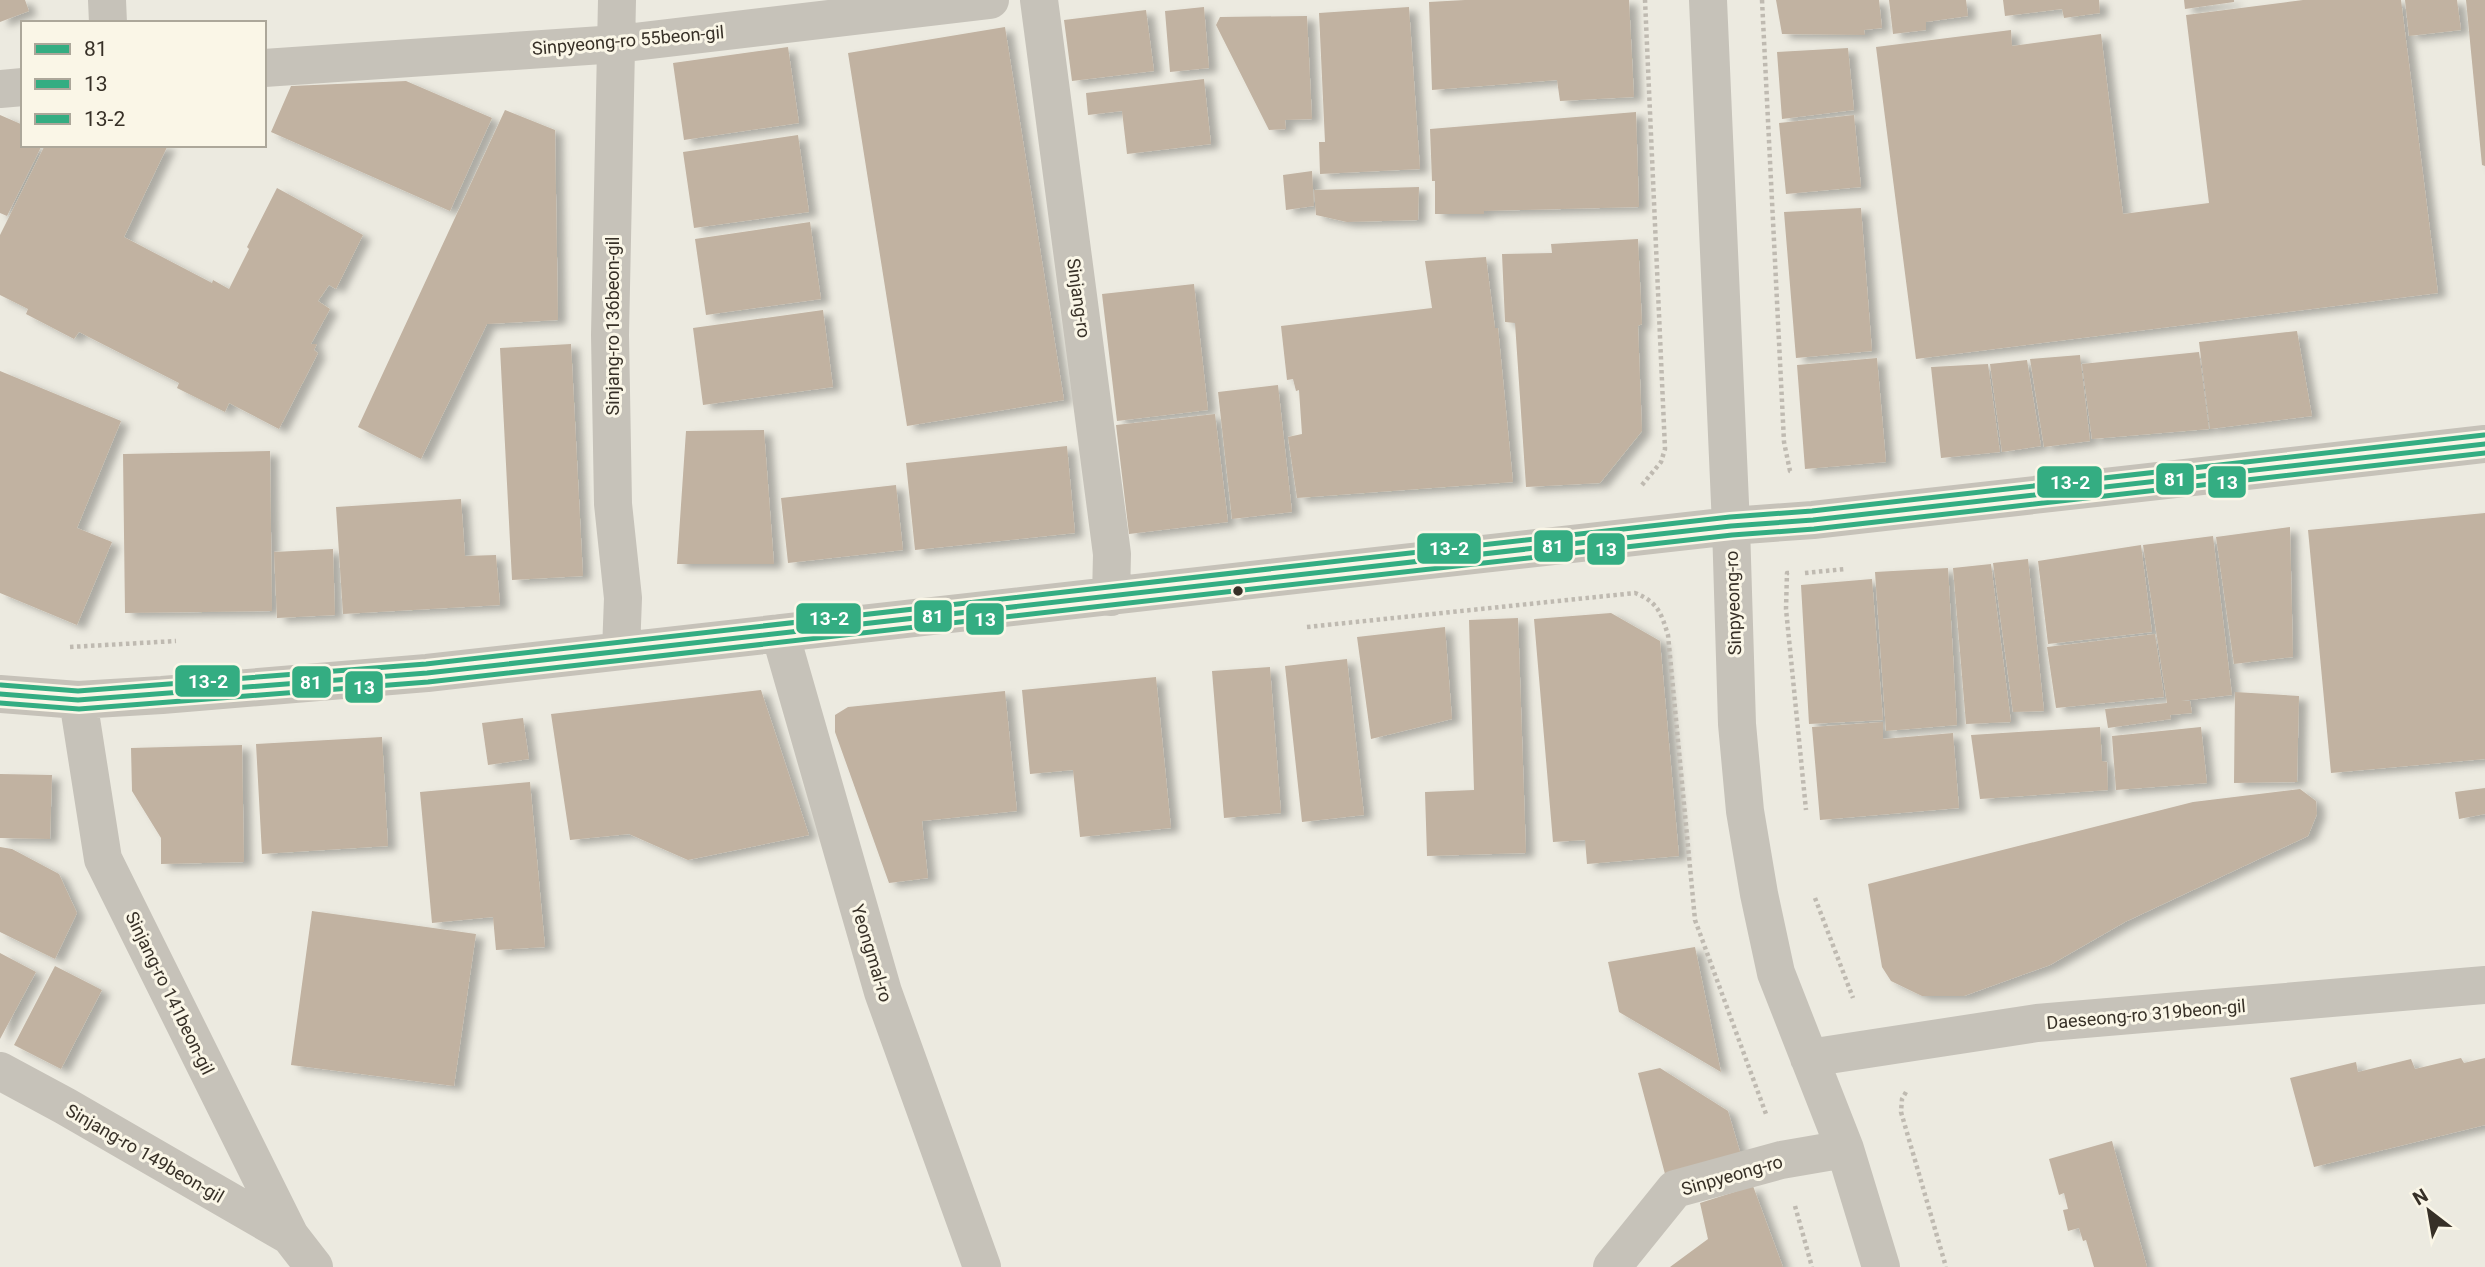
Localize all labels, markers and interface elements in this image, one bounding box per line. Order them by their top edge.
legend [21,21,266,147]
street label: Sinpyeong-ro 55beon-gil [531,21,725,59]
text: 81 [84,37,108,61]
text: 13 [84,72,108,96]
text: 13-2 [84,107,125,131]
street label: Sinjang-ro 136beon-gil [602,237,623,415]
street label: Sinjang-ro [1063,257,1095,339]
line badge: 81 [2155,462,2195,496]
line badge: 13-2 [2036,465,2103,499]
line badge: 13 [2207,465,2247,499]
text: 81 [2164,468,2186,491]
text: 13-2 [2050,471,2090,494]
text: 13 [2216,471,2238,494]
line badge: 81 [1533,529,1574,563]
line badge: 13-2 [1416,532,1482,565]
line badge: 13 [1586,532,1626,566]
text: 81 [1542,535,1564,558]
text: 13-2 [1429,537,1469,560]
text: 13 [1595,538,1617,561]
street label: Sinpyeong-ro [1721,550,1745,656]
unlabelled marker [1231,584,1245,598]
line badge: 81 [913,599,953,633]
line badge: 13-2 [795,602,862,635]
line badge: 13 [965,602,1005,636]
text: 81 [922,605,944,628]
text: 13-2 [809,607,849,630]
text: 13 [974,608,996,631]
line badge: 13-2 [174,664,241,698]
line badge: 81 [291,665,332,699]
text: 13-2 [188,670,228,693]
line badge: 13 [344,670,384,704]
text: 81 [300,671,322,694]
text: 13 [353,676,375,699]
street label: Yeongmal-ro [847,902,897,1004]
street label: Sinjang-ro 141beon-gil [121,908,219,1078]
street label: Daeseong-ro 319beon-gil [2045,995,2247,1033]
street label: Sinjang-ro 149beon-gil [62,1099,228,1207]
street label: Sinpyeong-ro [1679,1151,1785,1199]
north arrow [2394,1176,2464,1246]
text: N [2409,1184,2432,1210]

